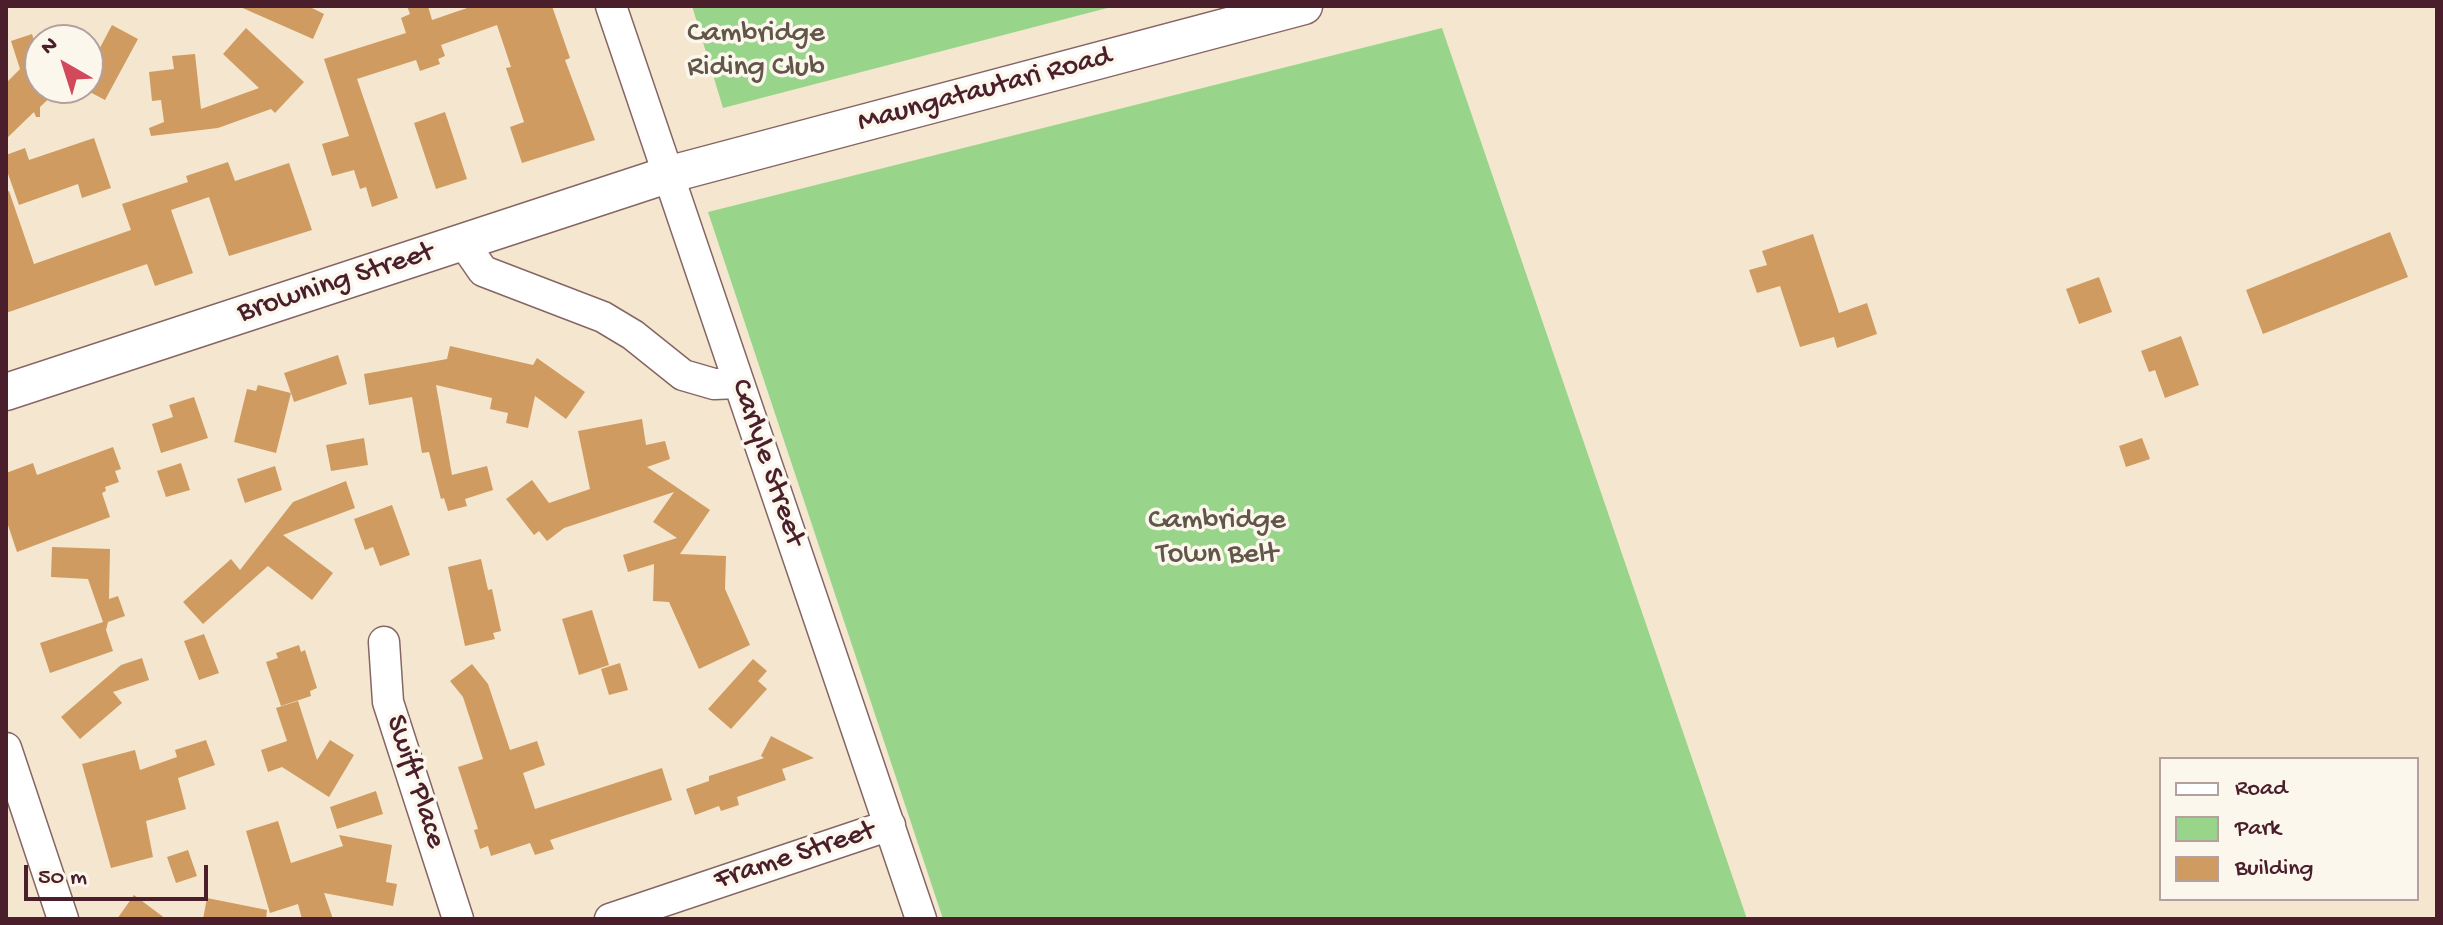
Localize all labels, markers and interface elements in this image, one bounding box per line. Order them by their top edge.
park label: Cambridge Riding Club [687,17,825,88]
north arrow [24,24,104,104]
text: N [36,32,64,62]
street label: Maungatautari Road [854,40,1116,142]
street label: Browning Street [233,235,439,333]
street label: Carlyle Street [721,375,811,551]
park label: Cambridge Town Belt [1148,504,1286,574]
street label: Swift Place [376,711,452,853]
legend [2159,757,2419,901]
text: Road [2235,775,2287,804]
street label: Frame Street [710,814,880,900]
text: Park [2235,815,2281,844]
scale bar [28,849,212,899]
text: Building [2235,855,2313,884]
text: 50 m [38,864,87,893]

